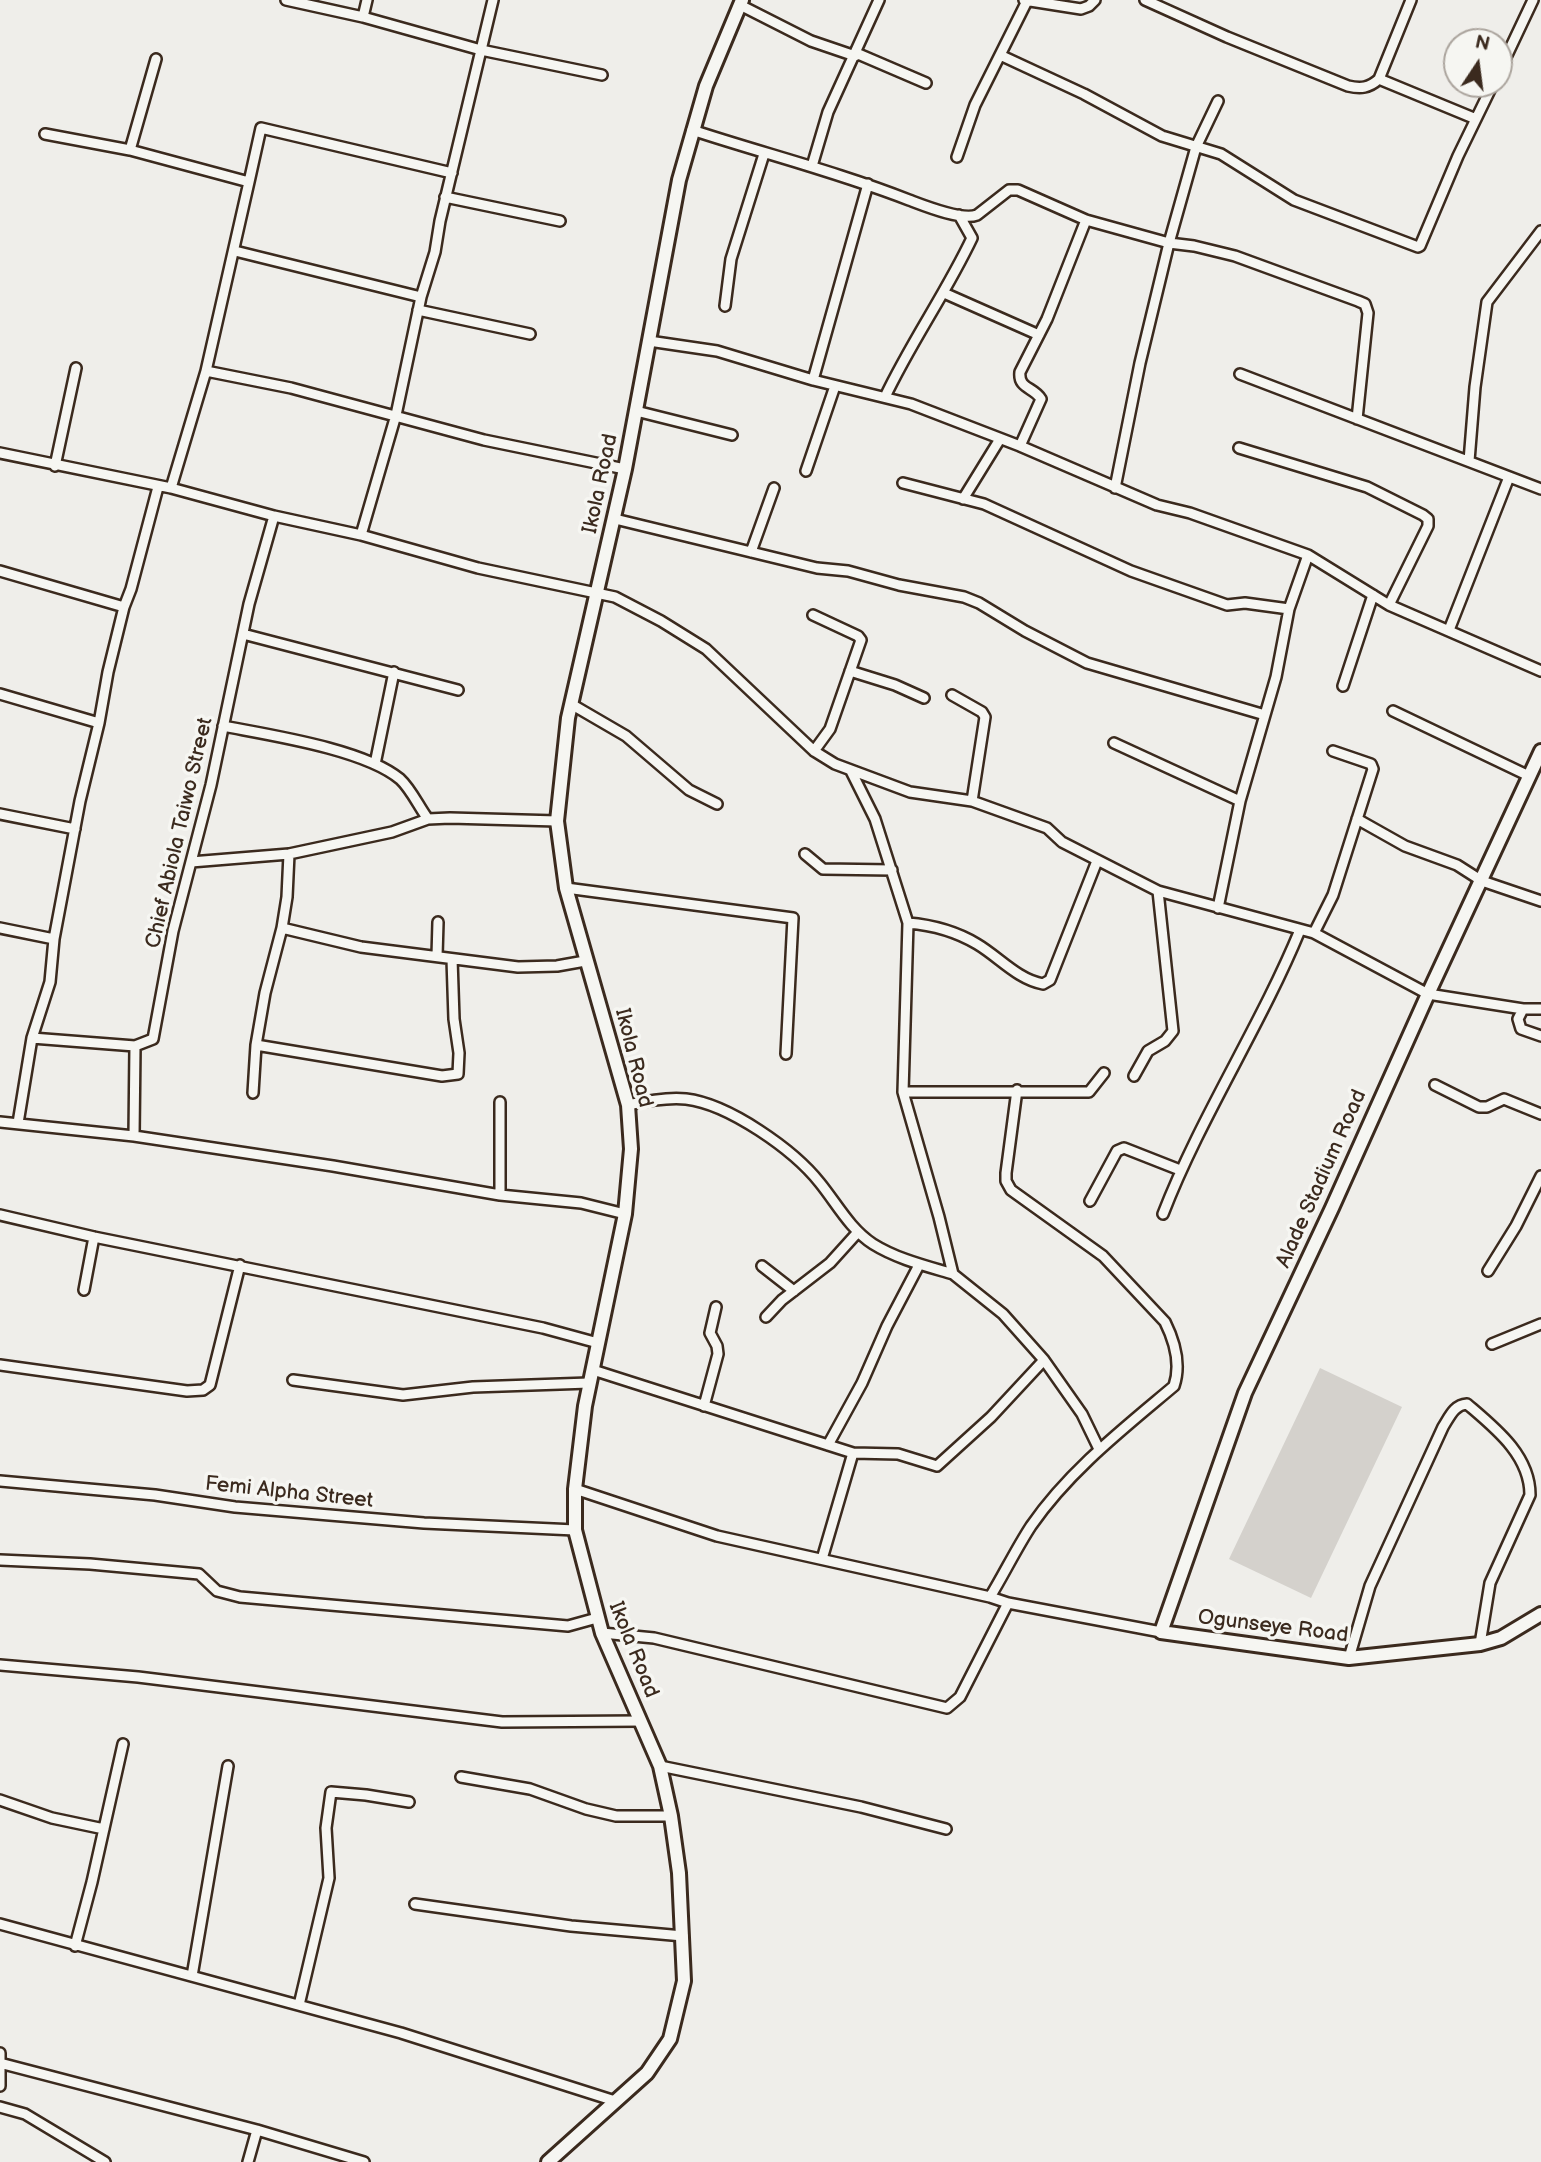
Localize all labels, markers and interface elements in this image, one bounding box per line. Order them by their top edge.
north arrow [1443,28,1513,98]
text: N [1473,31,1492,57]
street label: Ikola Road [578,432,624,536]
street label: Chief Abiola Taiwo Street [141,715,219,951]
street label: Ikola Road [609,1006,657,1110]
street label: Alade Stadium Road [1271,1086,1373,1272]
street label: Femi Alpha Street [204,1472,374,1514]
street label: Ikola Road [602,1598,664,1702]
street label: Ogunseye Road [1196,1605,1350,1649]

